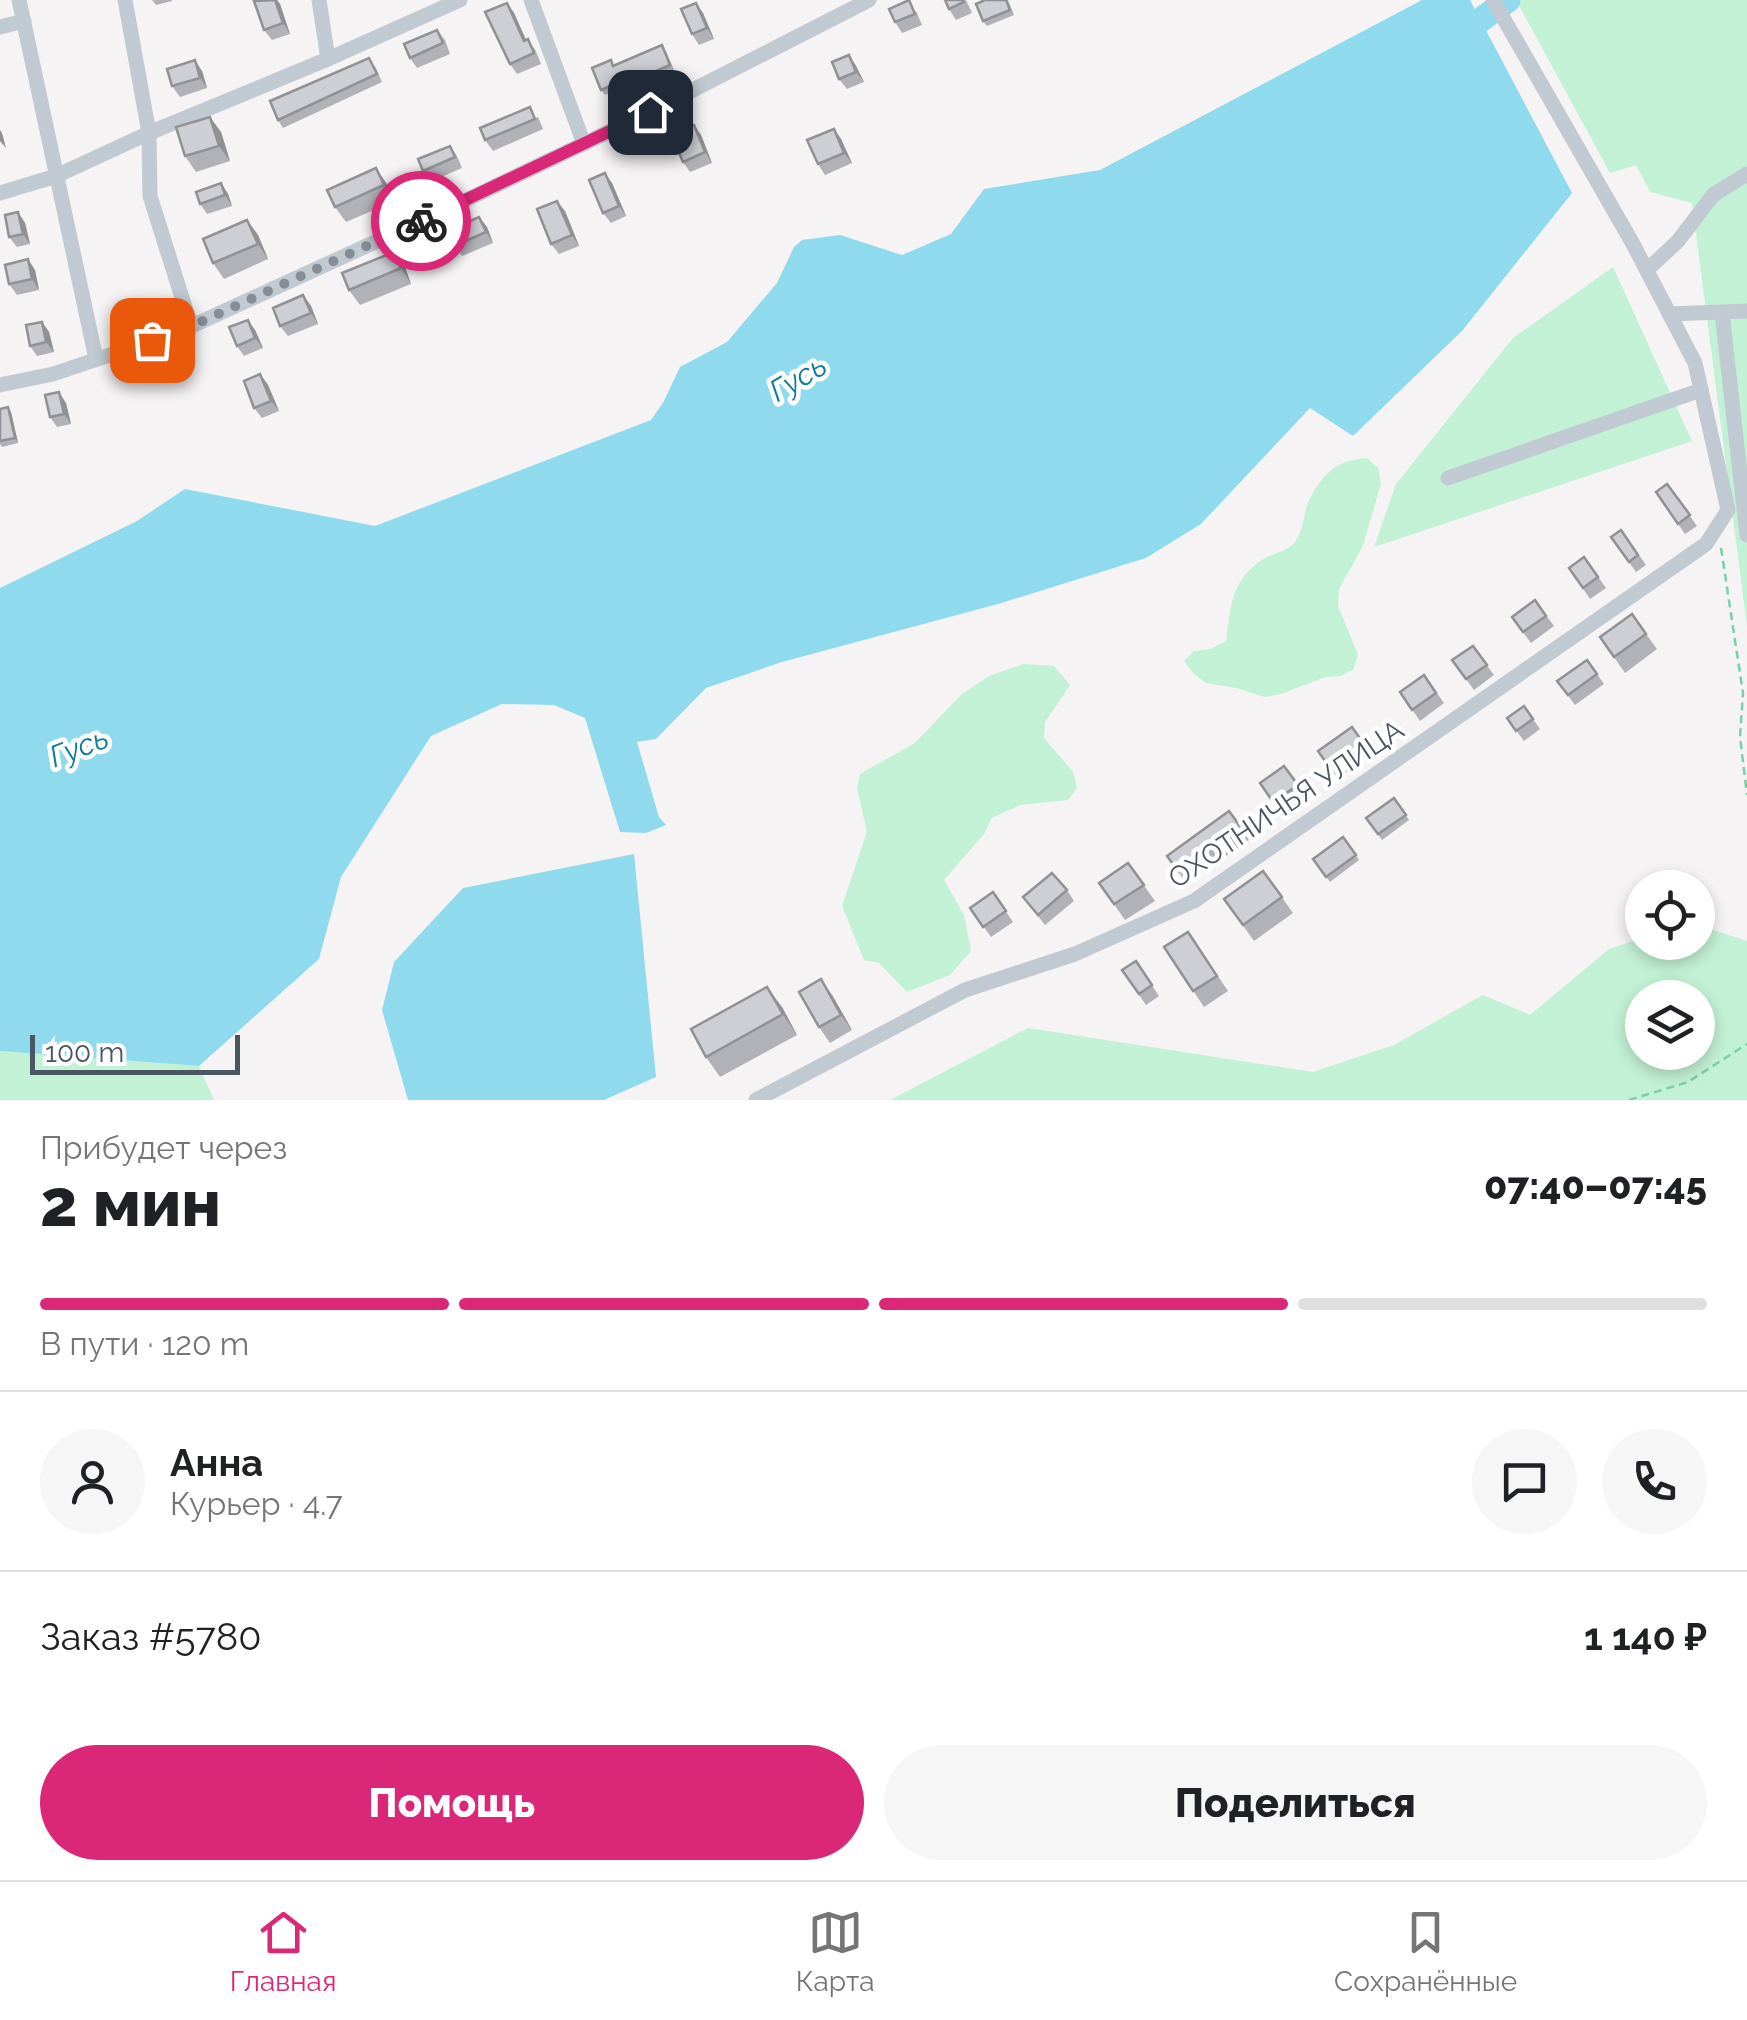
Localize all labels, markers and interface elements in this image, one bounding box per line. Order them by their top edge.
pin [608,70,693,155]
icon: home [623,85,678,140]
courier [371,171,471,271]
icon: bike [394,194,449,249]
pin [110,298,195,383]
icon: bag [125,313,180,368]
water label: Гусь [763,347,833,409]
street label: ОХОТНИЧЬЯ УЛИЦА [1162,713,1410,895]
water label: Гусь [44,720,114,774]
map controls [1625,870,1715,1070]
button: locate [1625,870,1715,960]
button: layers [1625,980,1715,1070]
scale bar [30,1030,240,1074]
text: 100 m [45,1036,124,1069]
text: Прибудет через [40,1129,287,1166]
text: 07:40–07:45 [1484,1163,1707,1208]
text: 2 мин [40,1165,221,1241]
text: В пути · 120 m [40,1325,249,1362]
button: person [40,1429,145,1534]
button: chat [1472,1429,1577,1534]
button: phone [1602,1429,1707,1534]
text: Анна [170,1440,263,1485]
text: Курьер · 4.7 [170,1485,343,1522]
text: Заказ #5780 [40,1614,262,1659]
text: 1 140 ₽ [1584,1614,1707,1659]
button: Помощь [40,1745,864,1860]
button: Поделиться [884,1745,1707,1860]
tab: Главная [230,1905,336,1998]
tab: Карта [796,1905,875,1998]
tab: Сохранённые [1334,1905,1517,1998]

